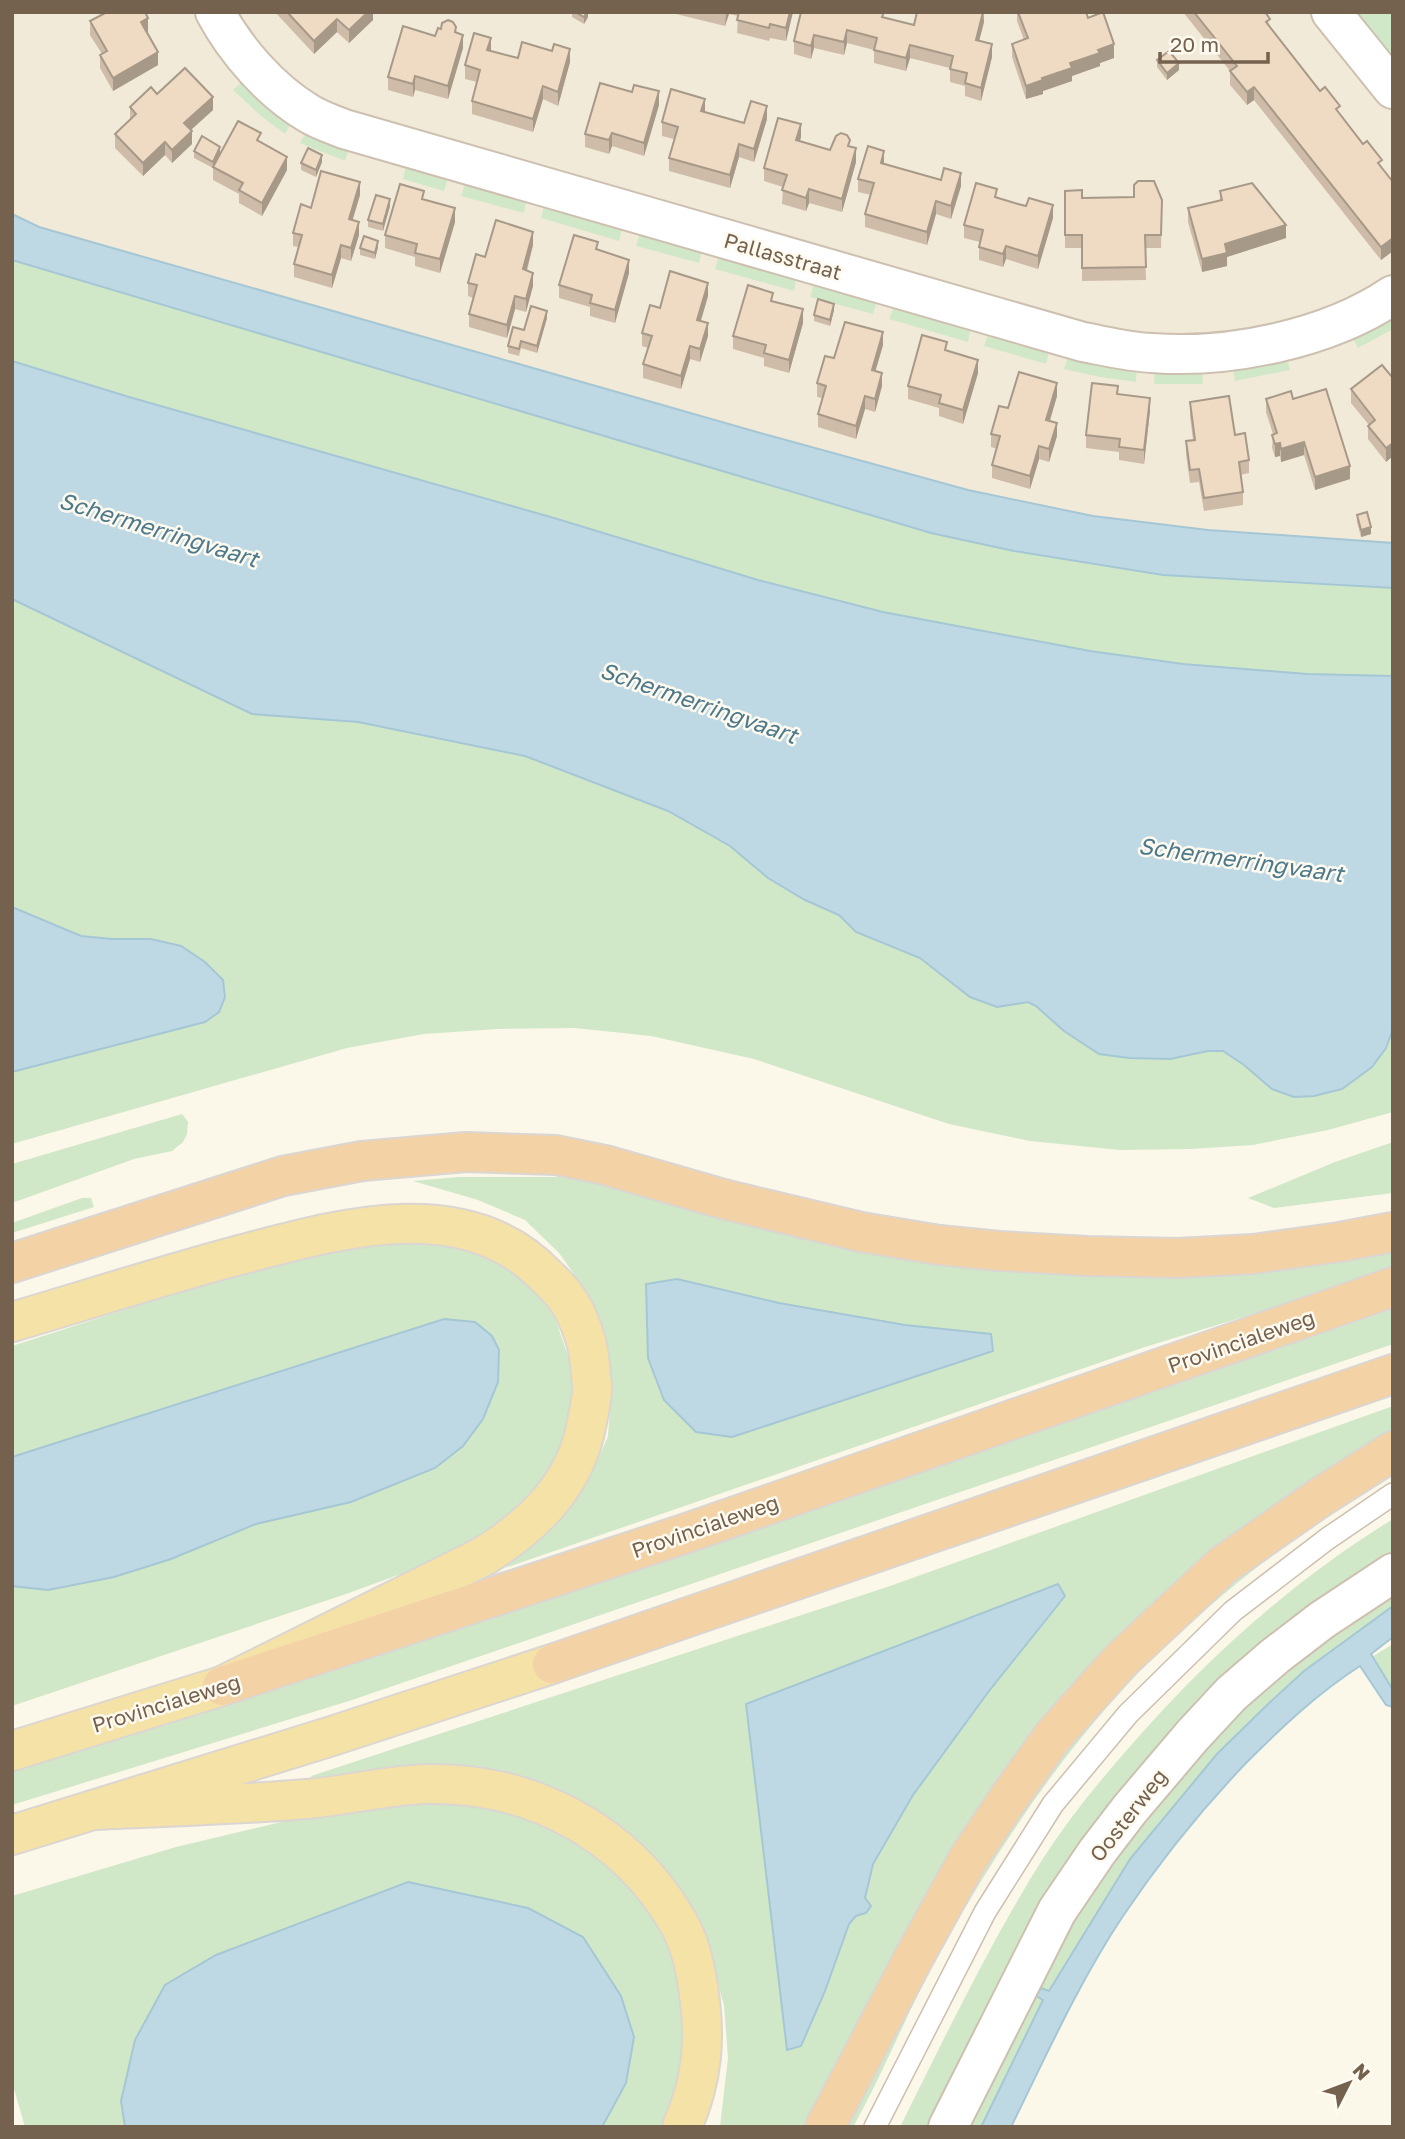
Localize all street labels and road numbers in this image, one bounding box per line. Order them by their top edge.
street label: Pallasstraat [721,227,845,285]
street label: Provincialeweg [1164,1304,1318,1378]
street label: Provincialeweg [628,1489,782,1563]
street label: Provincialeweg [89,1668,243,1738]
street label: Oosterweg [1084,1764,1172,1866]

